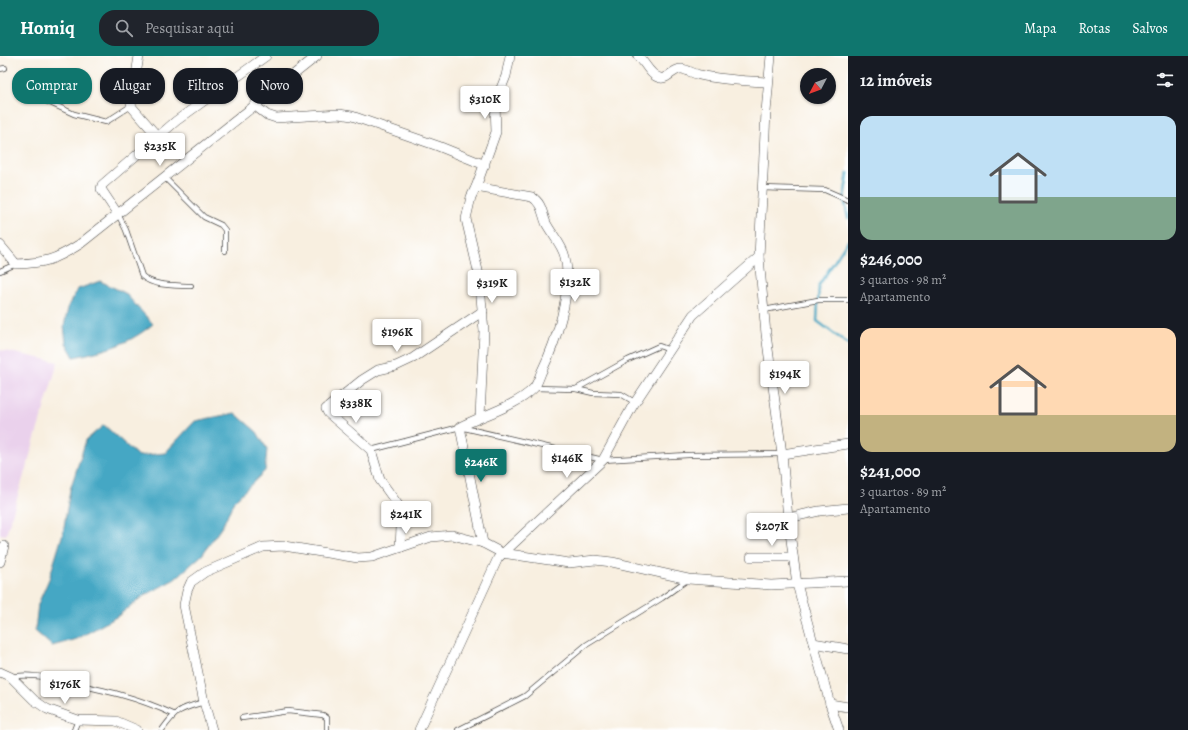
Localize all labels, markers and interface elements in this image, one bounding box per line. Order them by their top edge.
search box [99,10,379,46]
text: Homiq [20,15,75,41]
icon: search [113,17,135,39]
text: Pesquisar aqui [145,18,234,38]
text: Mapa [1024,19,1056,38]
text: Rotas [1078,19,1110,38]
text: Salvos [1132,19,1168,38]
chip: Comprar [12,68,92,104]
chip: Alugar [100,68,165,104]
chip: Filtros [173,68,238,104]
chip: Novo [246,68,303,104]
north arrow [800,68,836,104]
map controls [800,68,836,104]
text: 12 imóveis [860,69,932,92]
icon: filters [1154,69,1176,91]
pin: $310K [457,86,513,120]
text: $310K [469,90,501,107]
pin: $235K [132,133,188,167]
text: $235K [144,137,176,154]
icon: home [982,142,1054,214]
text: $246,000 [860,248,922,271]
pin: $132K [547,269,603,303]
pin: $319K [464,270,520,304]
text: 3 quartos · 98 m² [860,271,946,288]
text: $132K [559,273,591,290]
text: $319K [477,274,507,291]
text: Apartamento [860,288,930,305]
pin: $196K [369,319,425,353]
text: $196K [381,323,413,340]
icon: home [982,354,1054,426]
pin: $194K [757,361,813,395]
text: $194K [769,365,801,382]
pin: $338K [328,390,384,424]
text: $338K [340,394,372,411]
pin: $146K [539,445,595,479]
pin: $246K [453,449,509,483]
text: $146K [551,449,583,466]
text: $246K [464,453,498,470]
text: $241,000 [860,460,920,483]
text: 3 quartos · 89 m² [860,483,946,500]
text: Apartamento [860,500,930,517]
pin: $241K [378,501,434,535]
text: $241K [390,505,422,522]
pin: $207K [744,513,800,547]
text: $207K [756,517,788,534]
pin: $176K [37,671,93,705]
text: $176K [50,675,80,692]

